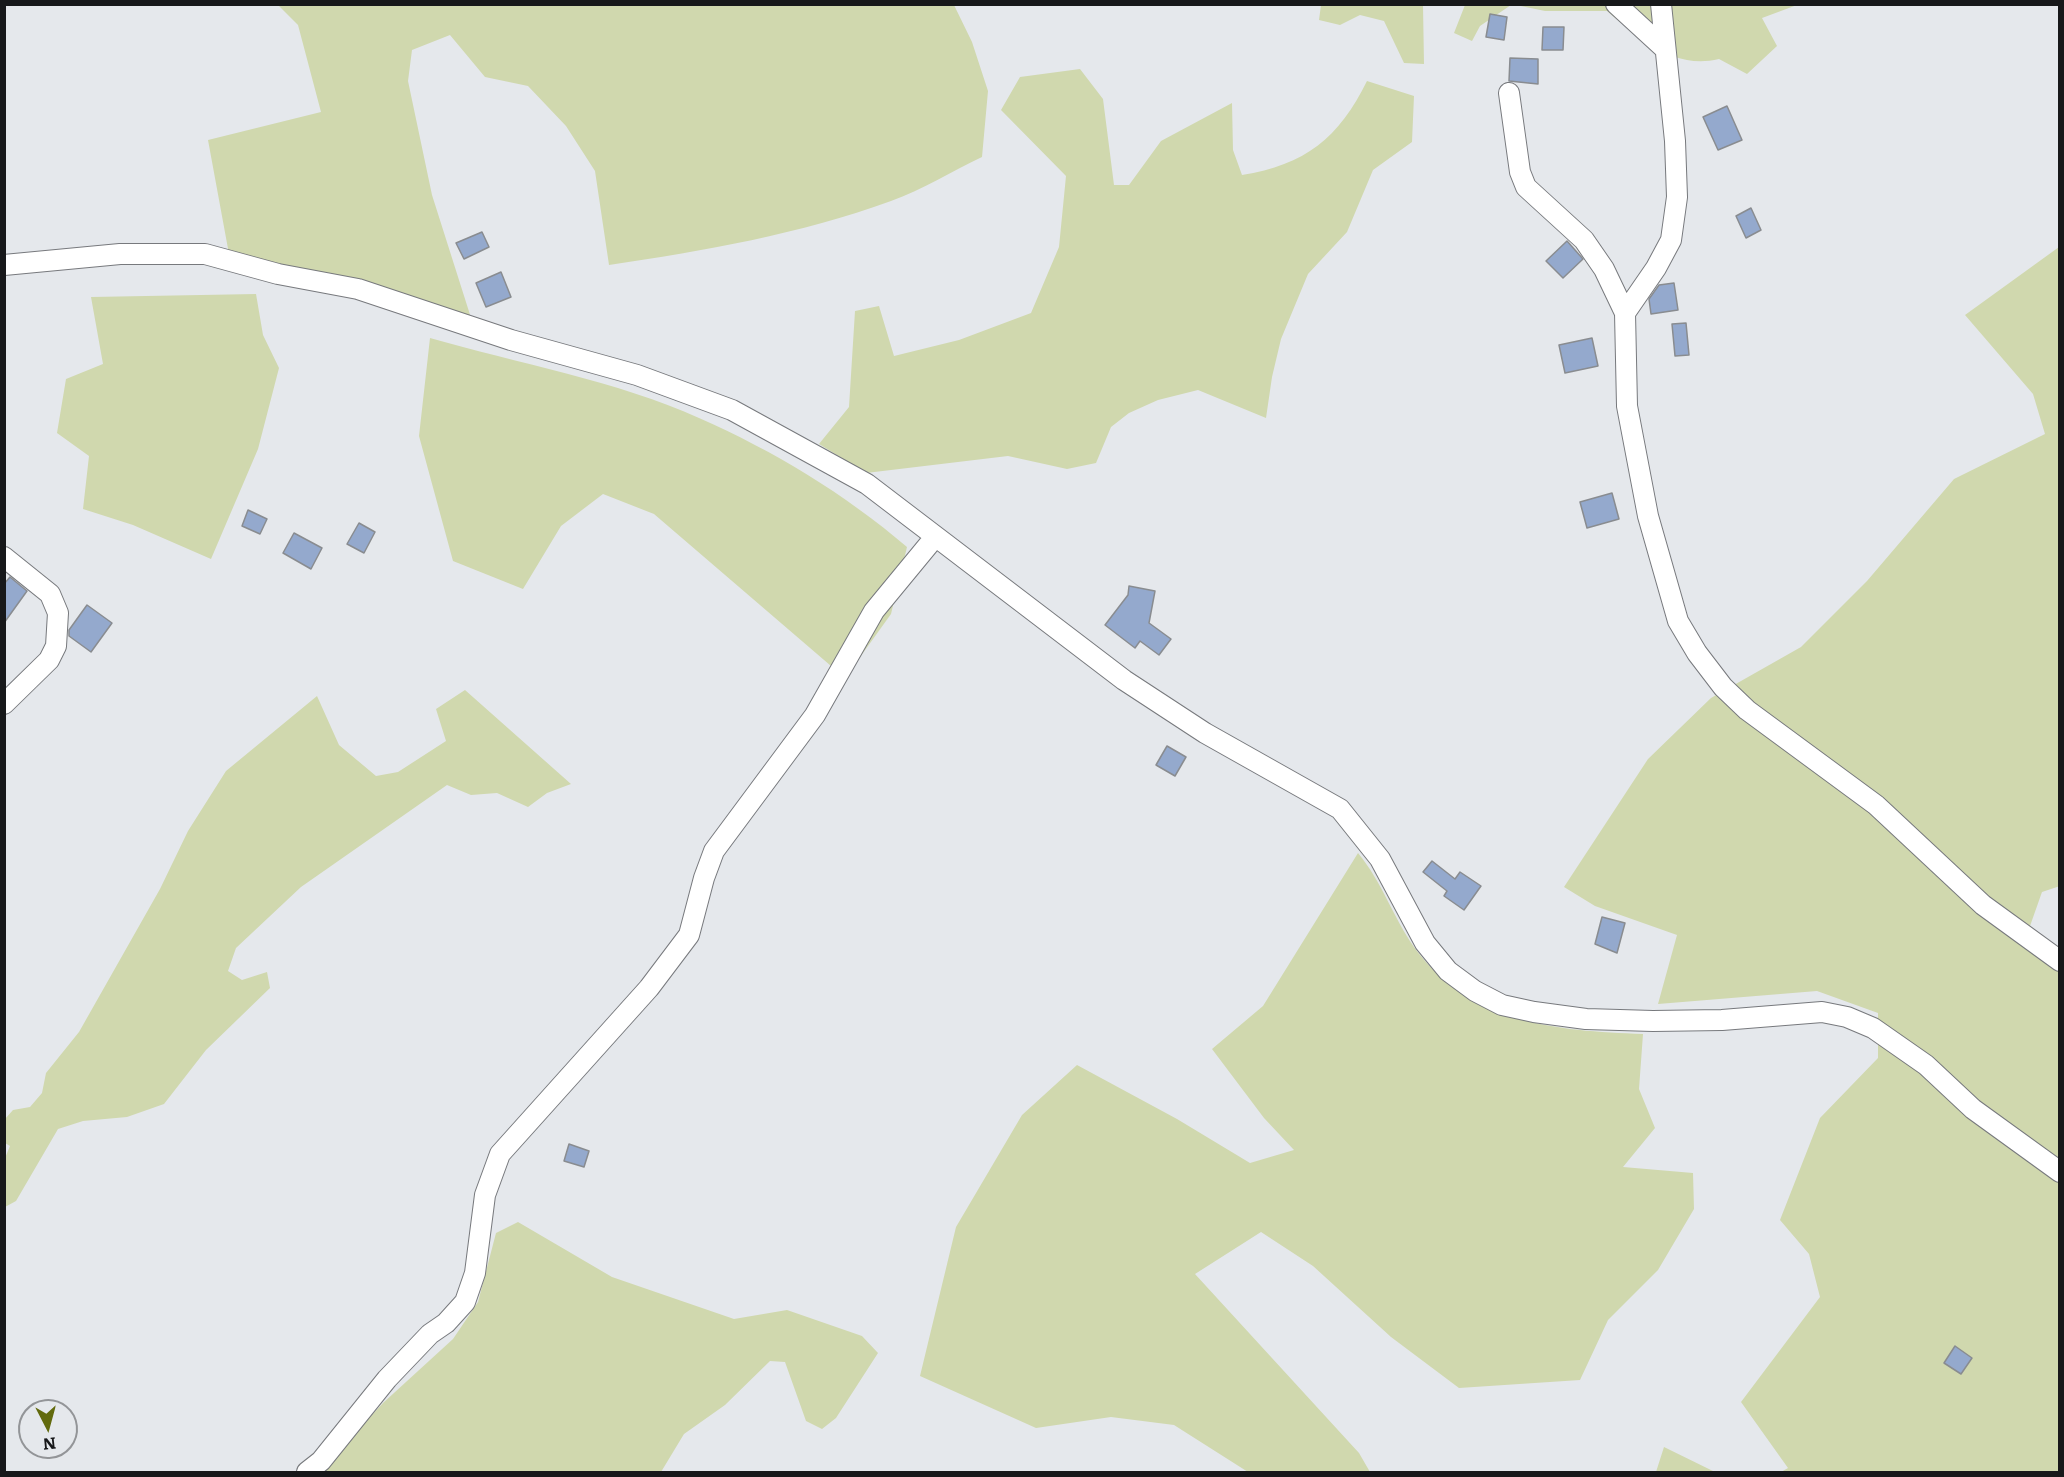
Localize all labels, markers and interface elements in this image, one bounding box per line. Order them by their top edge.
north arrow [18,1399,78,1459]
text: N [42,1432,58,1458]

